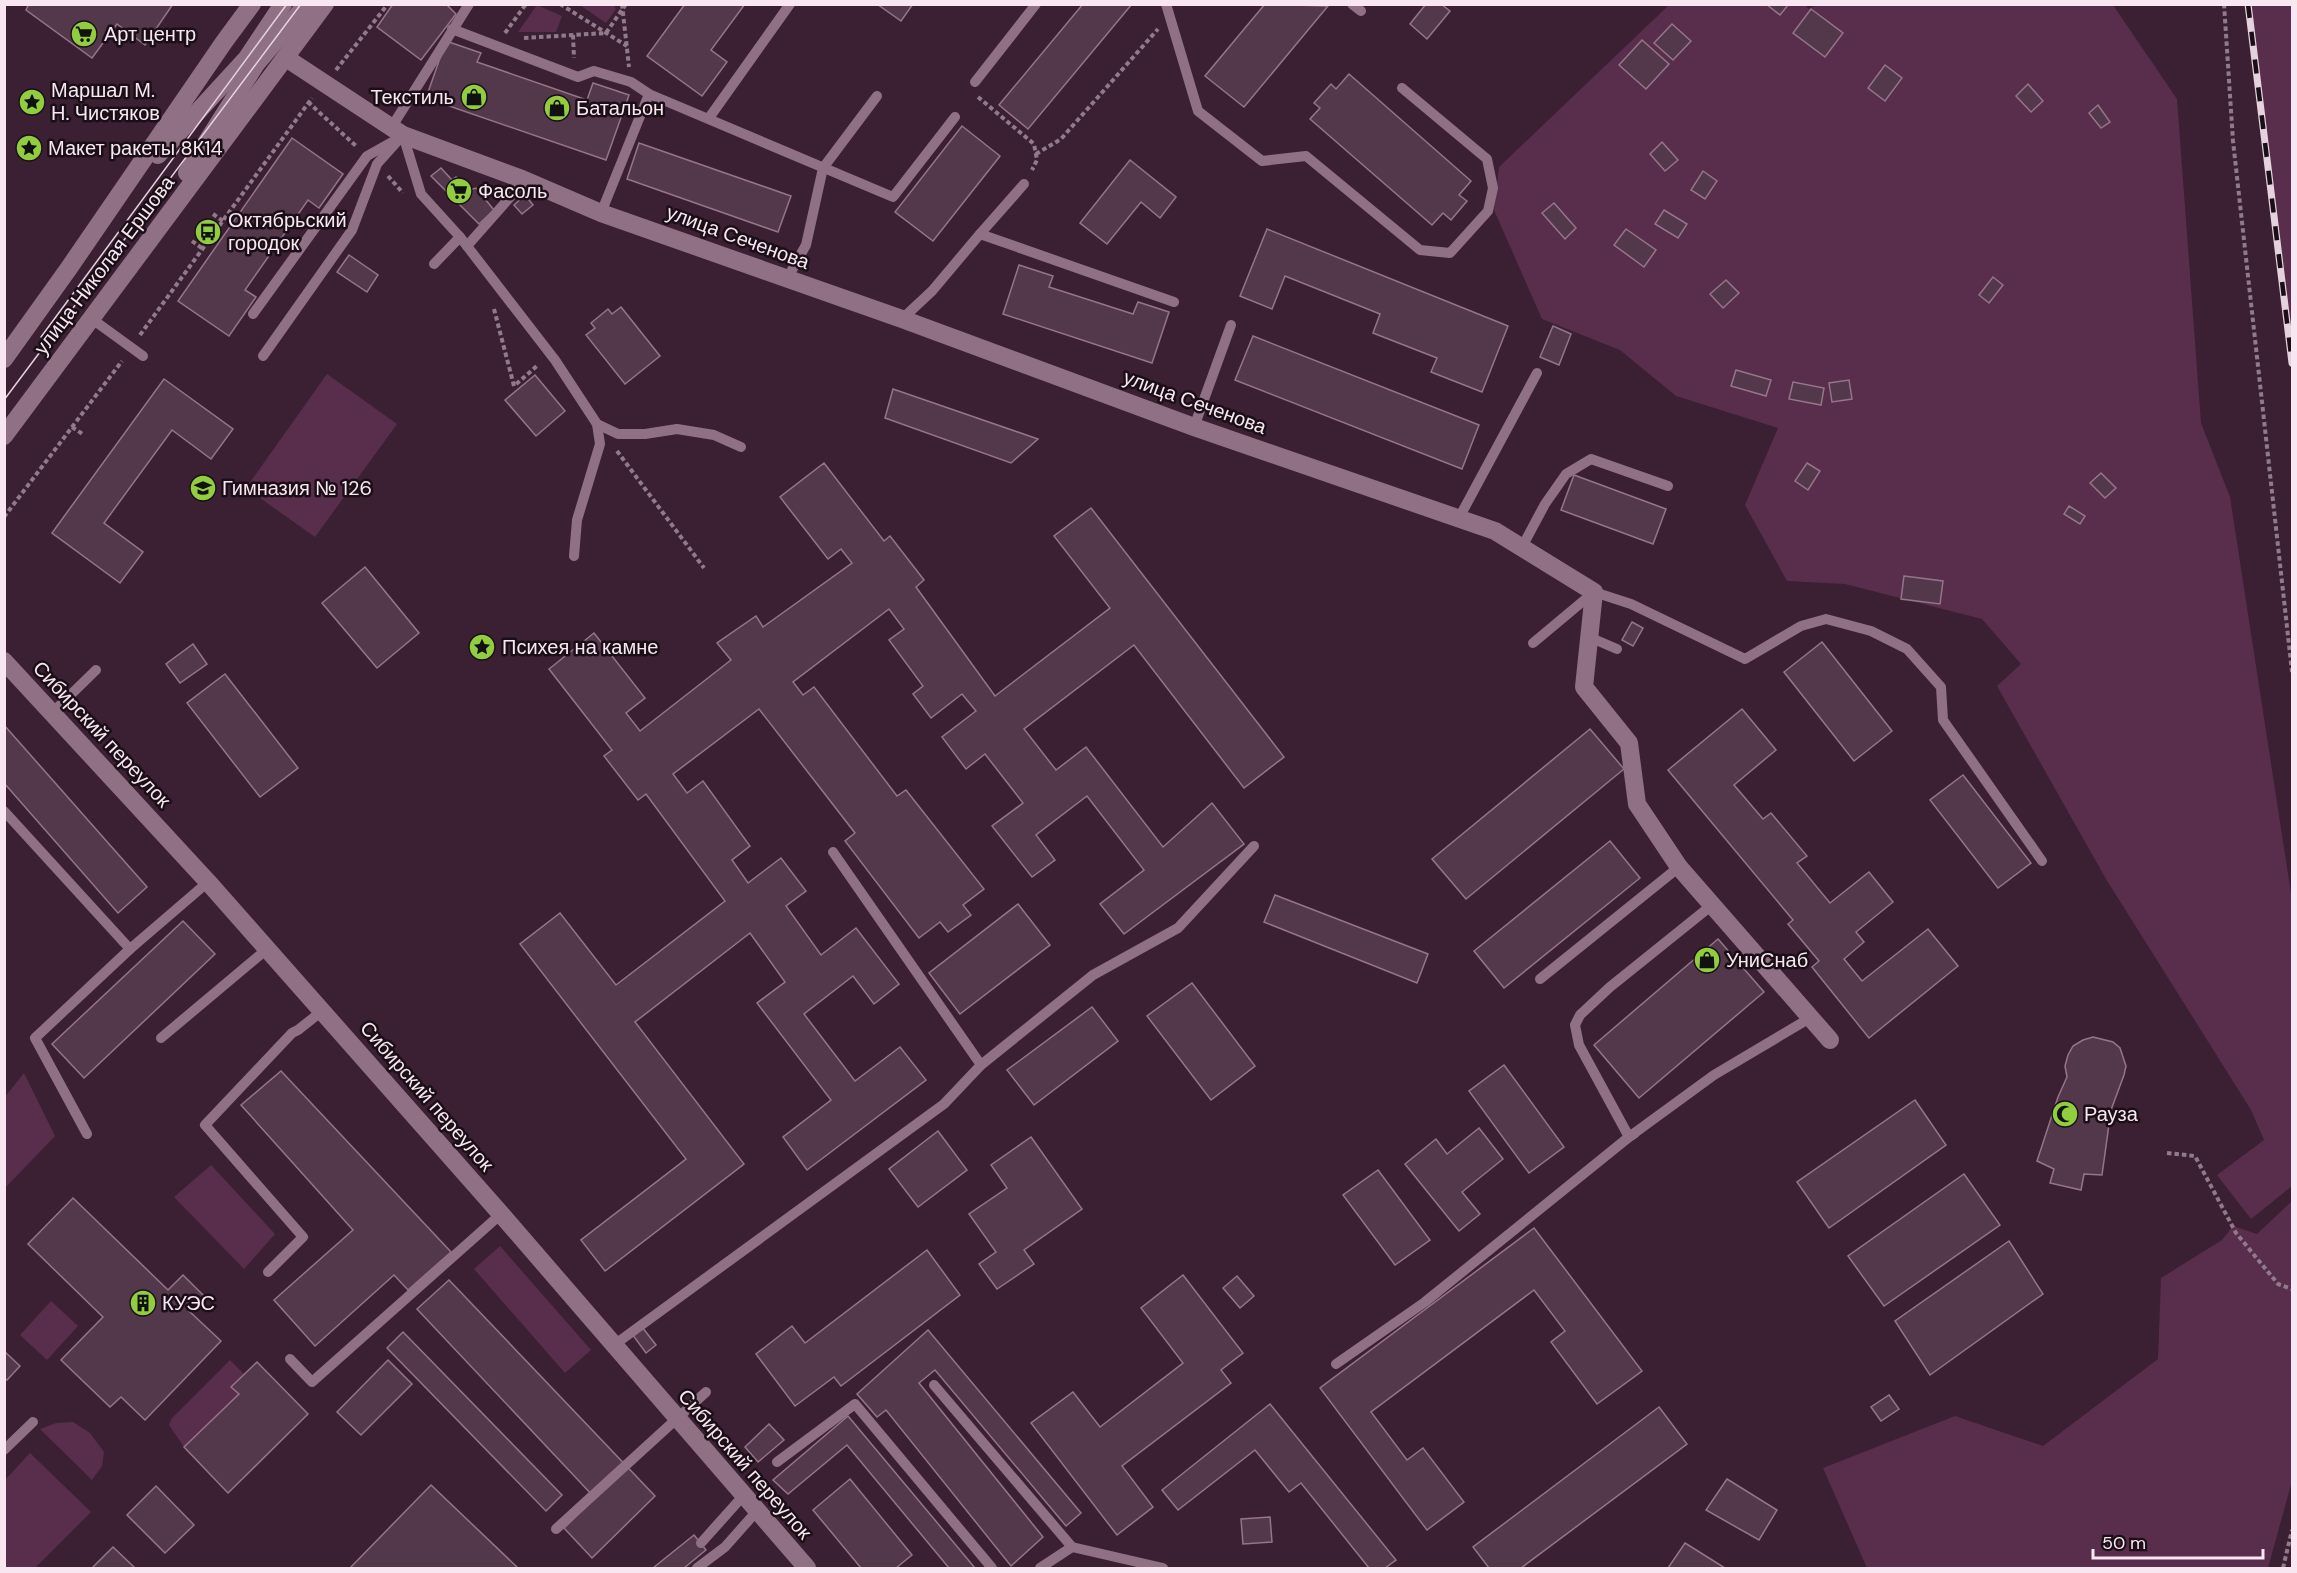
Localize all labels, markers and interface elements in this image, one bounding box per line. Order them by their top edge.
supermarket icon: Арт центр [69,19,99,49]
place label: Арт центр [104,21,196,47]
place label: Маршал М. Н. Чистяков [51,77,160,126]
shop icon: Текстиль [459,82,489,112]
place label: Текстиль [370,84,454,110]
place icon: Маршал М. Н. Чистяков [17,87,47,117]
shop icon: Батальон [542,93,572,123]
place label: Батальон [576,95,664,121]
place icon: Макет ракеты 8К14 [14,133,44,163]
place label: Макет ракеты 8К14 [48,135,223,161]
street label: улица Николая Ершова [28,170,180,360]
supermarket icon: Фасоль [444,176,474,206]
place label: Фасоль [478,178,547,204]
street label: улица Сеченова [663,199,814,275]
place label: Октябрьский городок [228,207,347,256]
bus stop icon: Октябрьский городок [193,217,223,247]
street label: улица Сеченова [1120,364,1271,440]
school or university icon: Гимназия № 126 [188,473,218,503]
place label: Гимназия № 126 [222,475,372,501]
place icon: Психея на камне [467,632,497,662]
place label: Психея на камне [502,634,658,660]
street label: Сибирский переулок [27,655,177,813]
shop icon: УниСнаб [1692,945,1722,975]
place label: УниСнаб [1726,947,1808,973]
street label: Сибирский переулок [355,1015,500,1177]
mosque icon: Рауза [2050,1099,2080,1129]
place label: Рауза [2084,1101,2139,1127]
building icon: КУЭС [128,1288,158,1318]
place label: КУЭС [162,1290,215,1316]
street label: Сибирский переулок [673,1383,818,1545]
scale bar [2093,1522,2262,1560]
text: 50 m [2102,1531,2146,1555]

